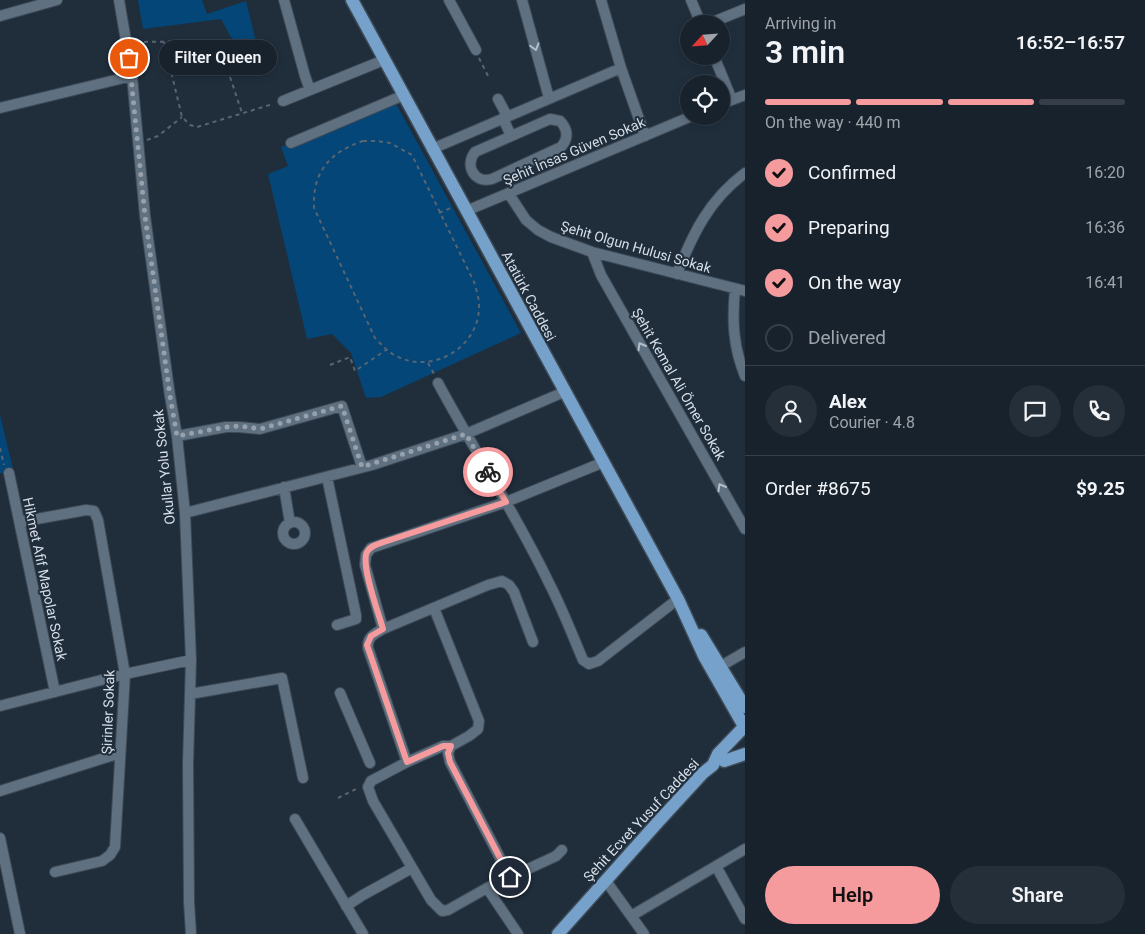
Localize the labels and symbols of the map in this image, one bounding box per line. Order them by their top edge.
north arrow [680,15,730,65]
pin [108,37,150,79]
callout: Filter Queen [159,40,276,76]
one-way arrow [530,42,540,51]
street label: Şehit İnsas Güven Sokak [501,113,648,188]
street label: Şehit Olgun Hulusi Sokak [559,218,714,276]
street label: Atatürk Caddesi [499,248,559,344]
street label: Şehit Kemal Ali Ömer Sokak [629,305,730,464]
one-way arrow [637,342,647,351]
street label: Okullar Yolu Sokak [150,408,178,525]
courier [463,447,513,497]
one-way arrow [717,483,727,492]
street label: Hikmet Afif Mapolar Sokak [20,496,70,663]
street label: Şirinler Sokak [99,668,118,755]
street label: Şehit Ecvet Yusuf Caddesi [580,755,702,885]
pin [489,856,531,898]

